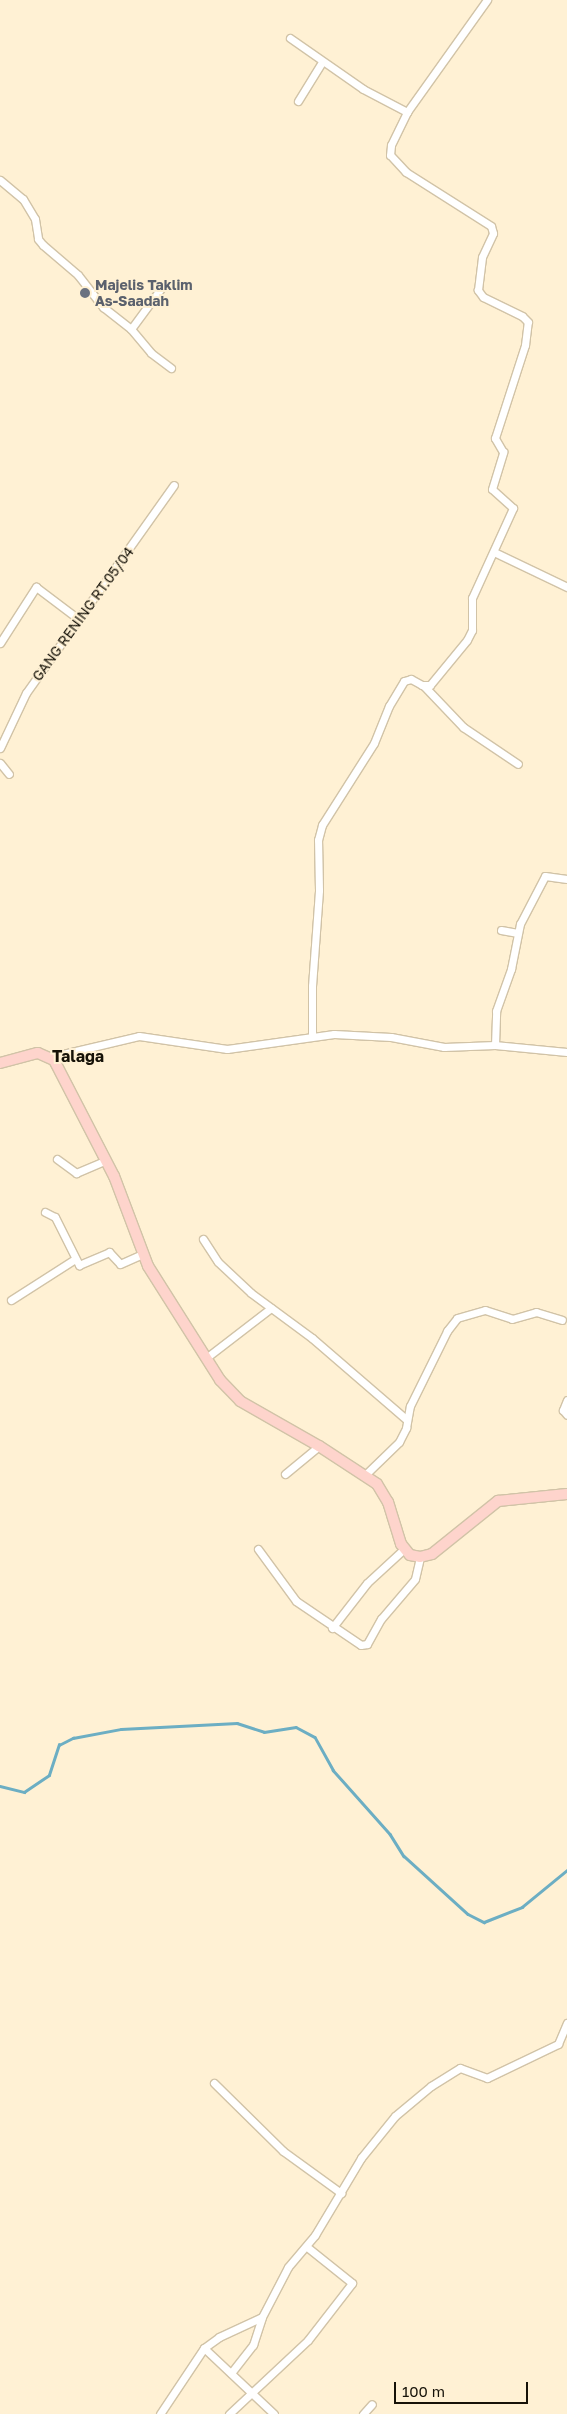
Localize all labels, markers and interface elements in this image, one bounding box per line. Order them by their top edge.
place label: Majelis Taklim As-Saadah [95,277,193,310]
marker: Majelis Taklim As-Saadah [79,287,91,299]
street label: GANG RENING RT.05/04 [29,544,137,684]
district label: Talaga [52,1046,104,1066]
scale bar [397,2372,531,2404]
text: 100 m [402,2382,445,2400]

